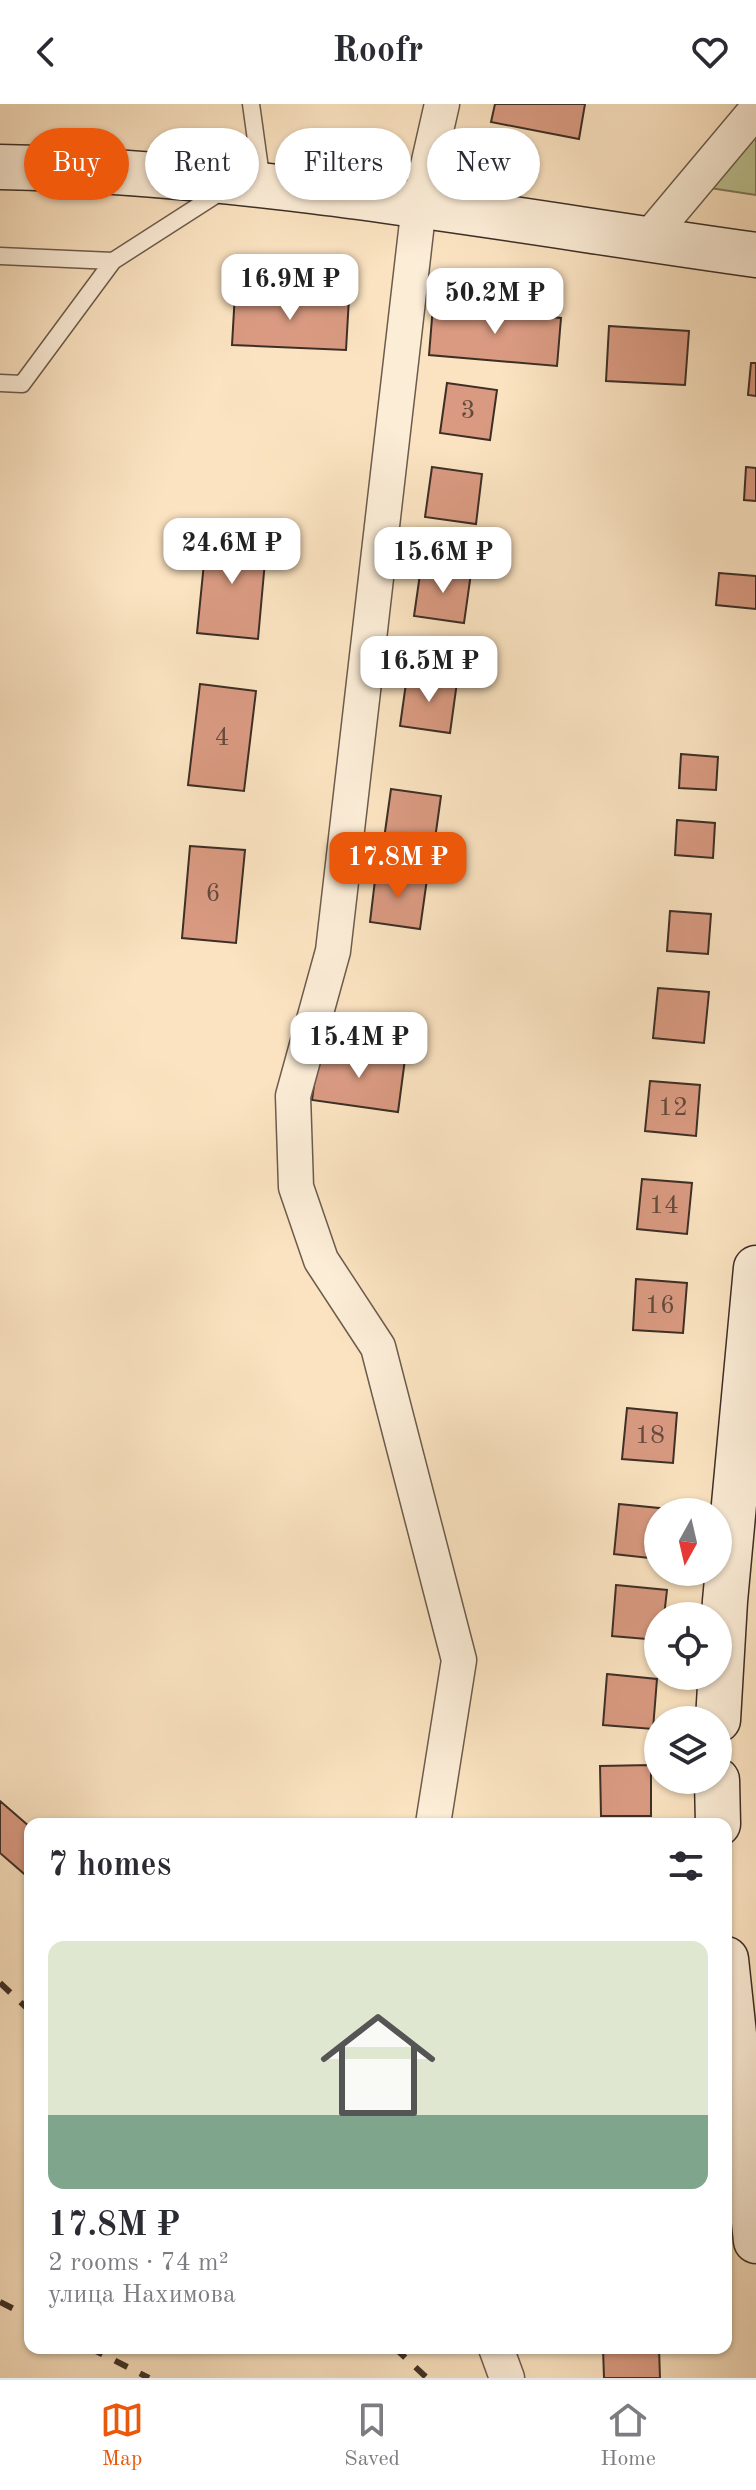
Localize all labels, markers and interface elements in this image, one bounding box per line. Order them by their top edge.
icon: back [24,30,68,74]
icon: heart [688,30,732,74]
text: Roofr [333,34,423,70]
chip: Buy [24,128,129,200]
chip: Rent [145,128,259,200]
chip: Filters [275,128,411,200]
chip: New [427,128,540,200]
pin: 16.9M ₽ [216,254,364,322]
text: 16.9M ₽ [239,267,341,293]
pin: 50.2M ₽ [421,268,569,336]
text: 50.2M ₽ [444,281,546,307]
house number: 3 [460,398,476,424]
pin: 24.6M ₽ [158,518,306,586]
pin: 15.6M ₽ [369,527,517,595]
text: 24.6M ₽ [181,531,283,557]
text: 15.6M ₽ [392,540,494,566]
pin: 16.5M ₽ [355,636,503,704]
text: 16.5M ₽ [378,649,480,675]
house number: 4 [214,725,230,751]
pin: 17.8M ₽ [324,832,472,900]
text: 17.8M ₽ [347,845,449,871]
house number: 6 [205,881,221,907]
pin: 15.4M ₽ [285,1012,433,1080]
text: 15.4M ₽ [308,1025,410,1051]
house number: 12 [658,1095,688,1121]
house number: 14 [649,1193,679,1219]
house number: 16 [645,1293,675,1319]
house number: 18 [635,1423,665,1449]
north arrow [644,1498,732,1586]
map controls [644,1498,732,1794]
button: locate [644,1602,732,1690]
button: layers [644,1706,732,1794]
icon: filters [664,1844,708,1888]
text: 7 homes [48,1849,171,1883]
icon: home [306,1993,450,2137]
text: 17.8M ₽ [48,2209,180,2243]
text: 2 rooms · 74 m² [48,2250,229,2276]
text: улица Нахимова [48,2282,236,2308]
tab: Map [100,2398,144,2473]
tab: Saved [344,2398,400,2473]
tab: Home [600,2398,656,2473]

